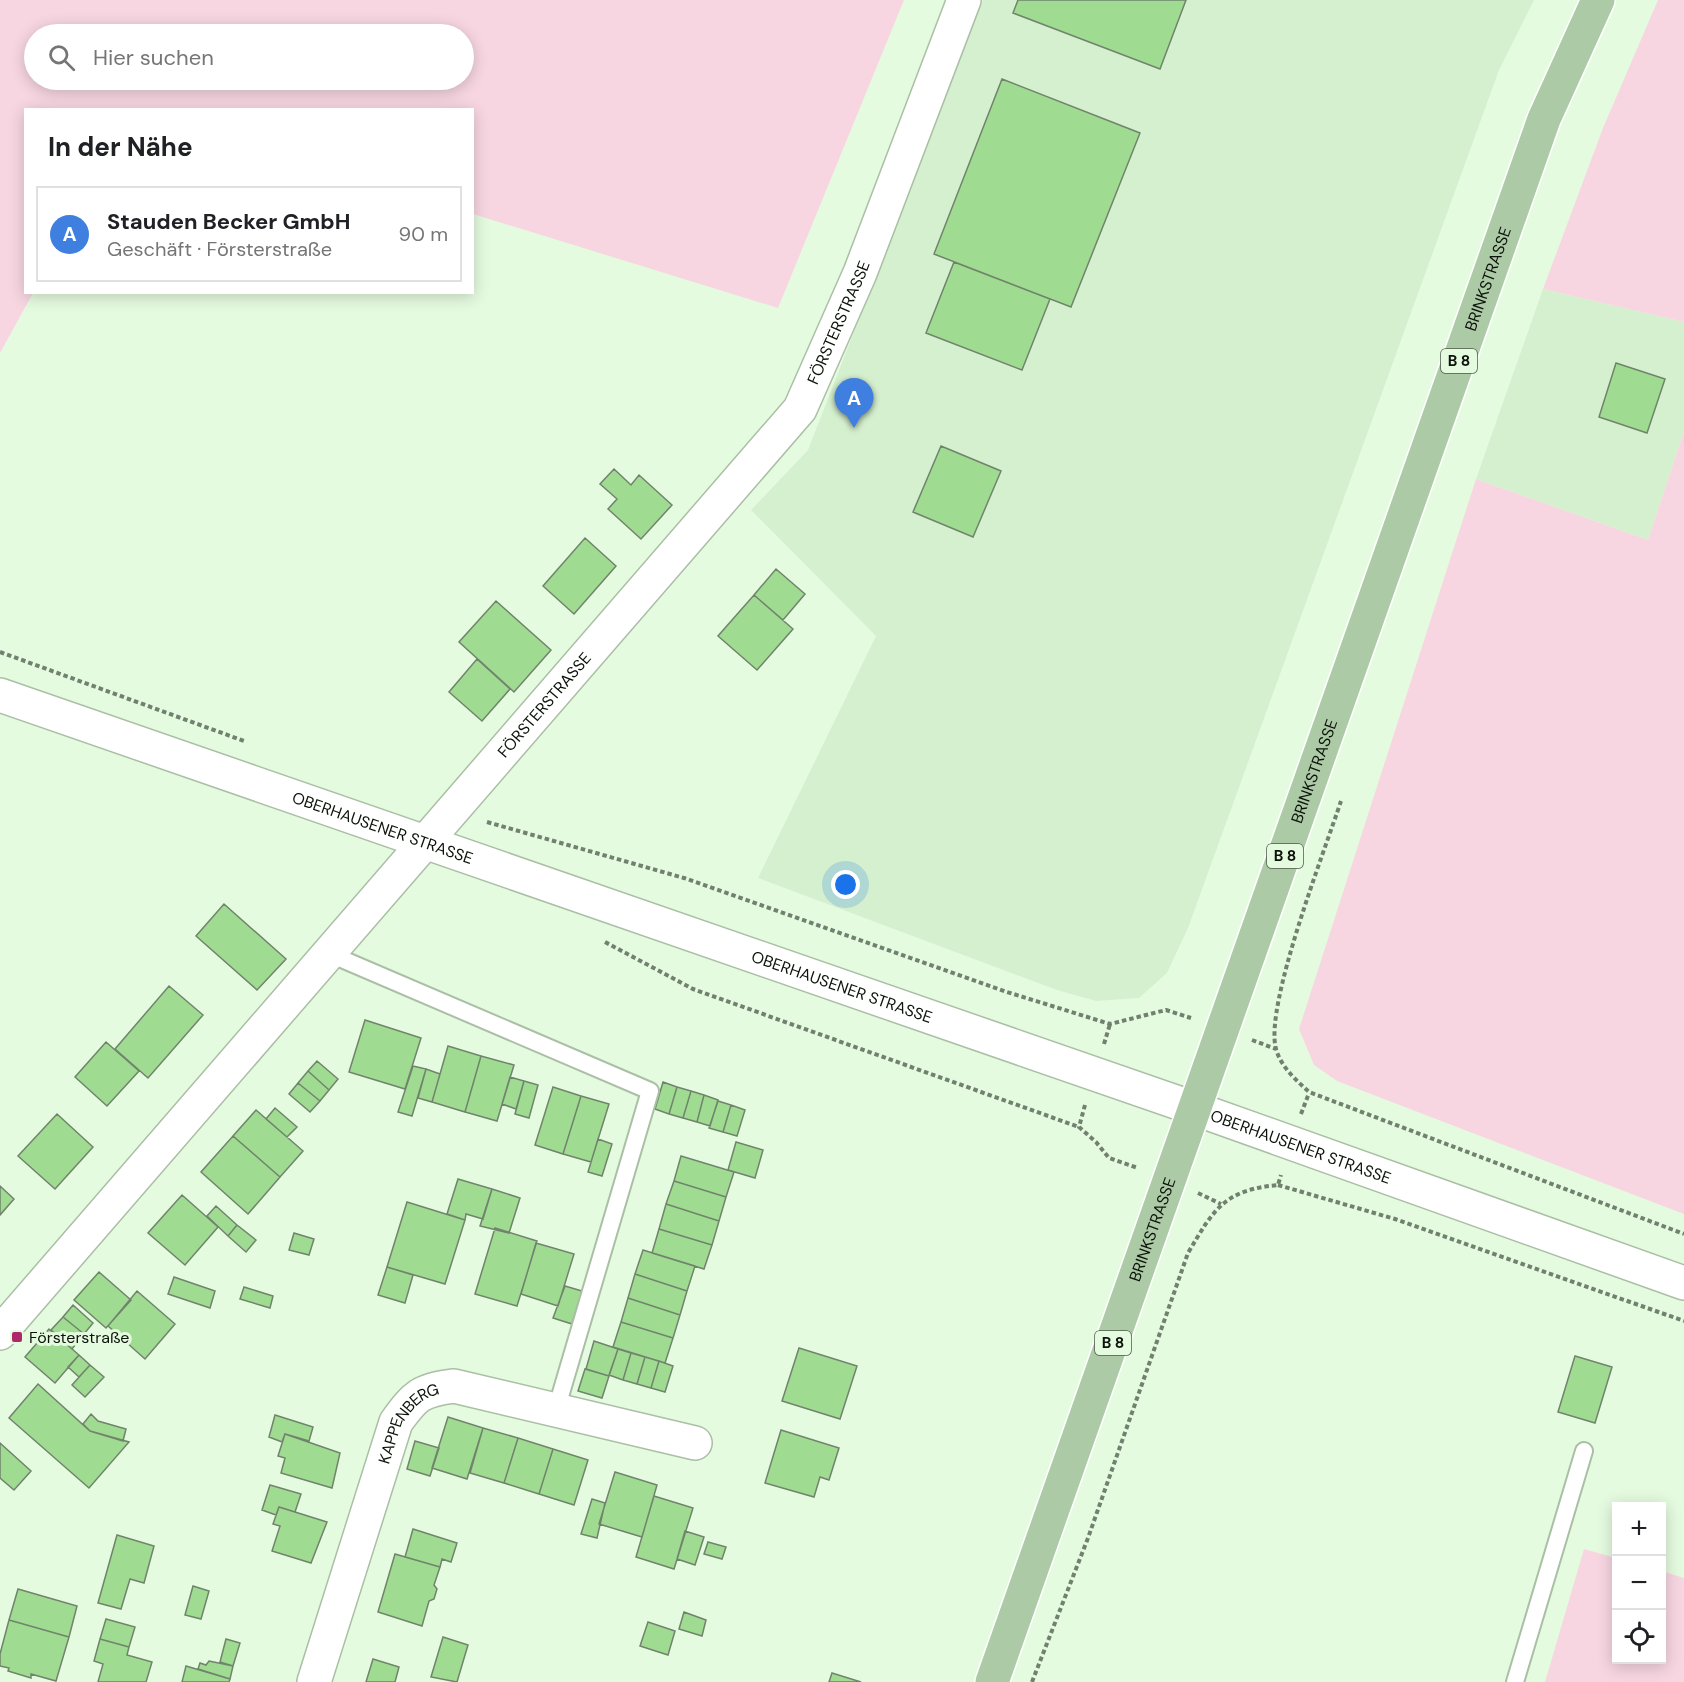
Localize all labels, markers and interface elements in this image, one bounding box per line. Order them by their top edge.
search box [24,24,474,90]
icon: search [45,41,78,74]
text: Hier suchen [93,43,214,72]
text: In der Nähe [48,130,193,164]
text: Stauden Becker GmbH [107,207,350,236]
text: A [62,221,77,247]
text: 90 m [399,221,448,247]
street label: BRINKSTRASSE [1459,224,1516,334]
text: Geschäft · Försterstraße [107,236,332,262]
street label: FÖRSTERSTRASSE [802,258,874,387]
road number: B 8 [1441,349,1477,373]
pin: A [834,378,874,428]
street label: FÖRSTERSTRASSE [493,648,595,762]
street label: BRINKSTRASSE [1286,716,1342,826]
street label: OBERHAUSENER STRASSE [289,786,476,868]
road number: B 8 [1267,844,1303,868]
your location [831,870,860,899]
street label: OBERHAUSENER STRASSE [749,945,935,1027]
street label: OBERHAUSENER STRASSE [1208,1105,1394,1188]
street label: BRINKSTRASSE [1124,1174,1180,1284]
place label: Försterstraße [29,1327,129,1348]
marker: Försterstraße [10,1330,24,1344]
road number: B 8 [1095,1331,1131,1355]
street label: KAPPENBERG [373,1378,441,1466]
map controls [1612,1502,1666,1664]
button: + [1612,1502,1666,1556]
button: − [1612,1556,1666,1610]
button: locate [1612,1610,1666,1664]

